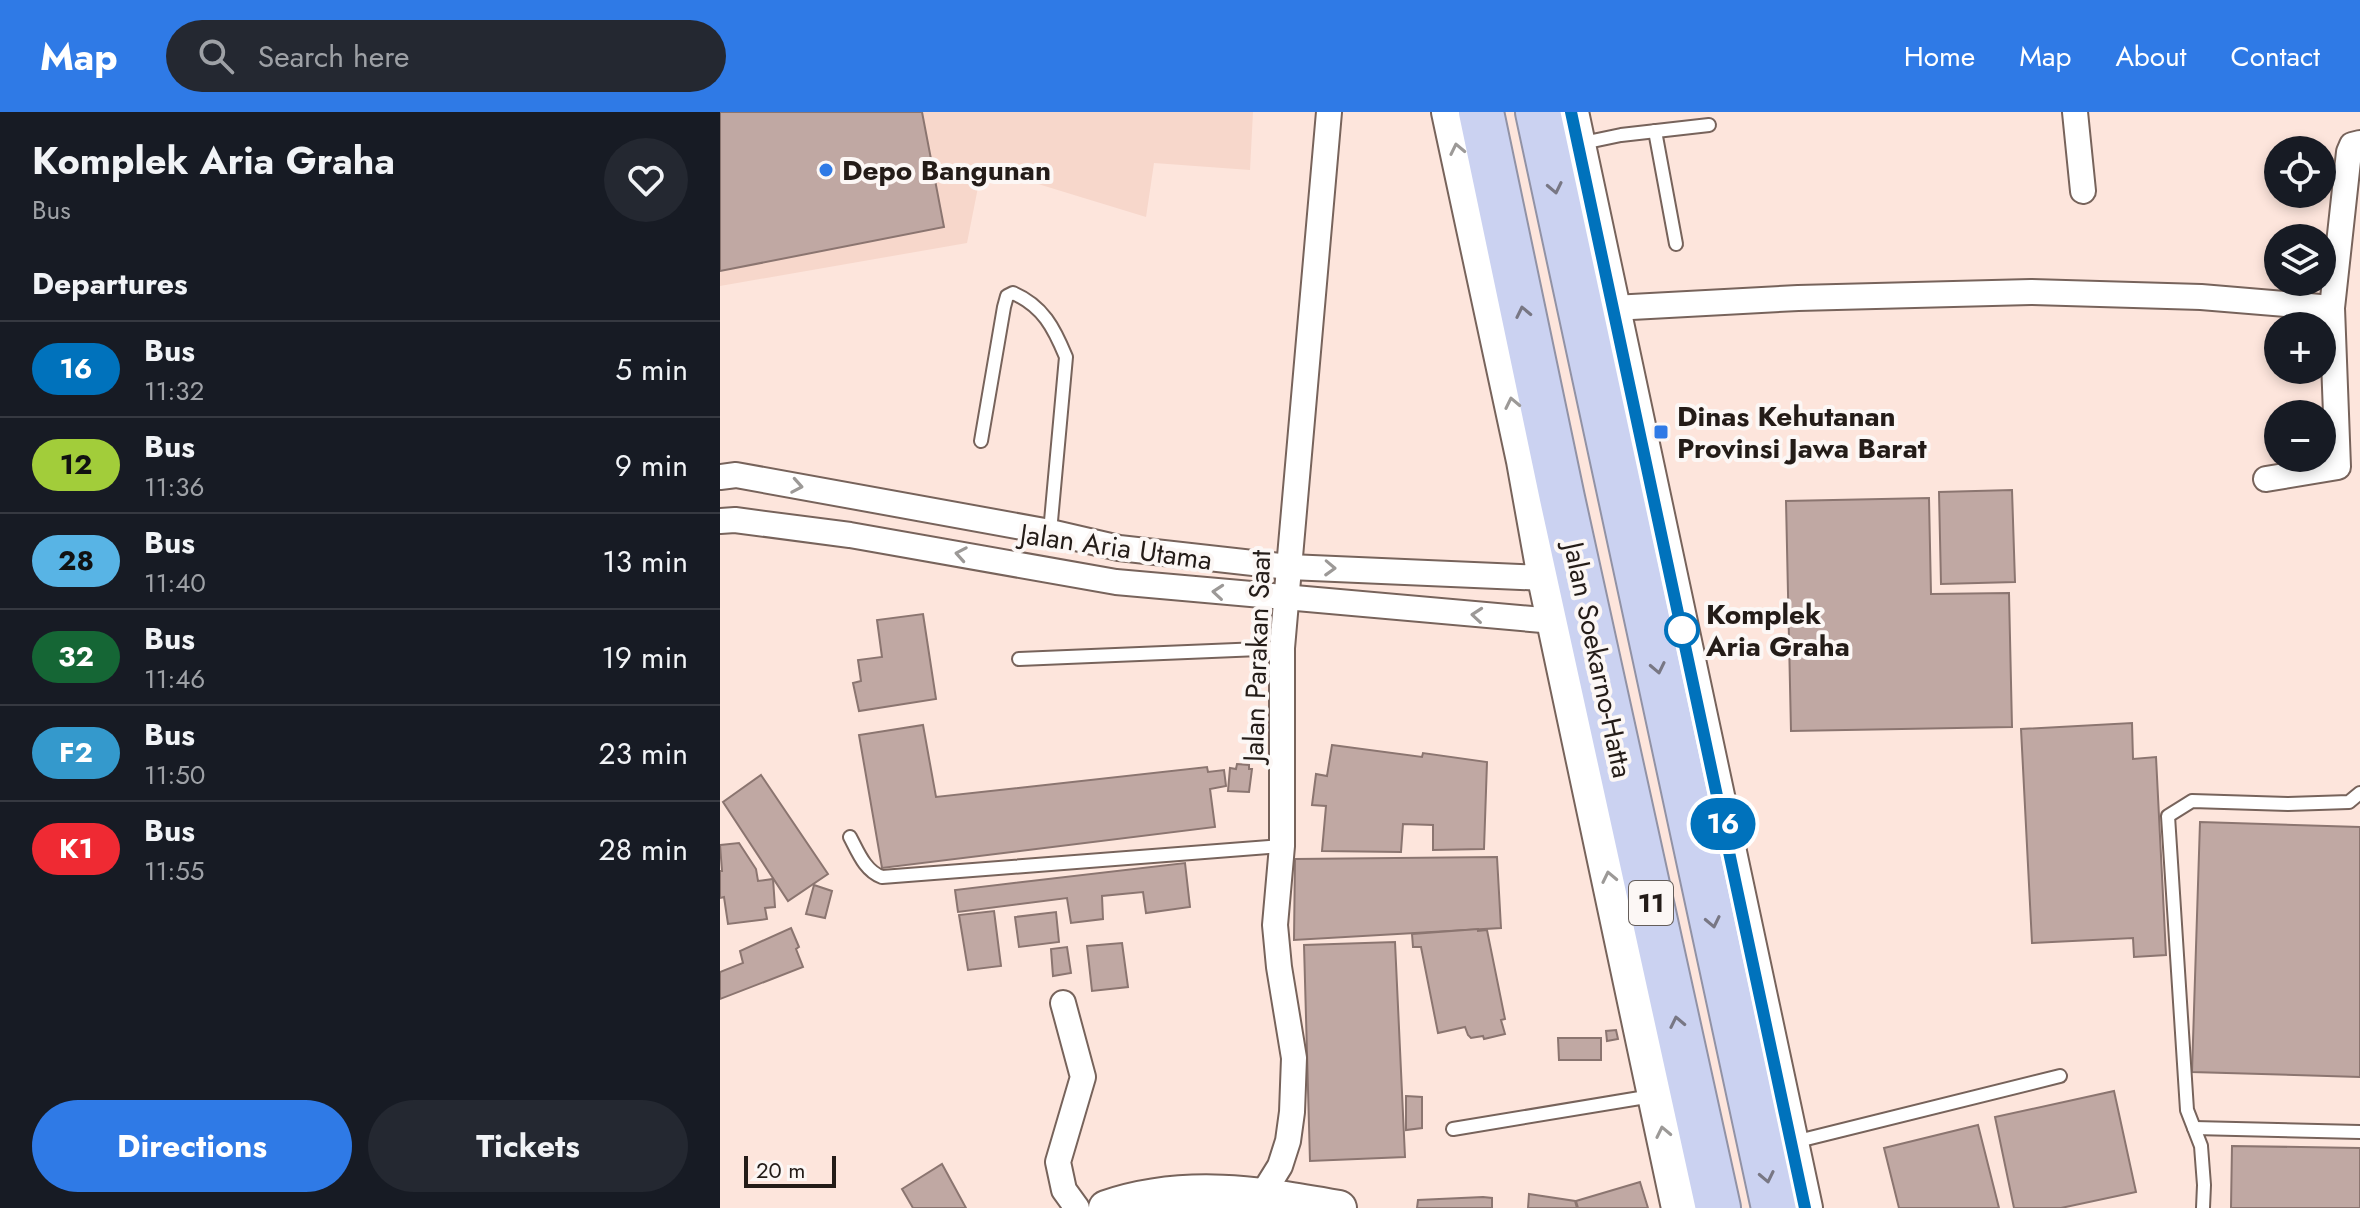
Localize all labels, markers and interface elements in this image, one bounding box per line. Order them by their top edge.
search box [166,20,726,92]
text: Map [40,29,118,84]
icon: search [194,34,238,78]
text: Search here [258,35,410,78]
text: Home [1904,36,1975,77]
text: Map [2019,36,2071,77]
text: About [2115,36,2187,77]
text: Contact [2231,36,2320,77]
text: Komplek Aria Graha [32,133,395,188]
map controls [2264,136,2336,472]
button: locate [2264,136,2336,208]
button: heart [604,138,688,222]
one-way arrow [1449,143,1466,156]
place label: Depo Bangunan [842,150,1051,191]
marker: Depo Bangunan [817,161,835,179]
one-way arrow [1546,181,1563,195]
text: Bus [32,191,71,229]
button: layers [2264,224,2336,296]
text: Departures [32,262,188,305]
one-way arrow [1515,305,1532,319]
button: + [2264,312,2336,384]
text: Bus [144,329,195,372]
text: 16 [60,348,92,389]
text: 5 min [615,348,688,391]
text: 11:32 [144,372,204,410]
place label: Dinas Kehutanan Provinsi Jawa Barat [1677,396,1927,469]
one-way arrow [1504,397,1521,411]
button: − [2264,400,2336,472]
marker: Dinas Kehutanan Provinsi Jawa Barat [1652,423,1670,441]
text: Bus [144,425,195,468]
text: 12 [60,444,92,485]
text: 9 min [615,444,688,487]
text: 11:36 [144,468,204,506]
one-way arrow [790,476,804,493]
street label: Jalan Aria Utama [1013,513,1215,581]
text: Bus [144,521,195,564]
street label: Jalan Soekarno-Hatta [1552,534,1643,782]
text: 28 [58,540,94,581]
text: 13 min [602,540,688,583]
one-way arrow [954,547,967,564]
street label: Jalan Parakan Saat [1233,549,1281,767]
one-way arrow [1324,560,1337,577]
text: 11:40 [144,564,206,602]
one-way arrow [1211,583,1224,600]
place label: Komplek Aria Graha [1705,594,1850,667]
one-way arrow [1470,607,1483,624]
marker: Komplek Aria Graha [1665,613,1699,647]
text: Bus [144,617,195,660]
text: 32 [58,636,94,677]
text: 19 min [601,636,688,679]
text: 11:46 [144,660,205,698]
one-way arrow [1649,661,1666,675]
text: Bus [144,713,195,756]
text: F2 [59,732,93,773]
text: 23 min [599,732,688,775]
text: 11:50 [144,756,205,794]
line badge: 16 [1687,798,1759,850]
text: 16 [1707,803,1739,844]
text: Bus [144,809,195,852]
text: K1 [59,828,93,869]
text: 28 min [599,828,688,871]
text: 11:55 [144,852,205,890]
one-way arrow [1601,871,1618,885]
road number: 11 [1629,881,1673,925]
one-way arrow [1704,915,1721,929]
one-way arrow [1669,1016,1686,1030]
button: Directions [32,1100,352,1192]
button: Tickets [368,1100,688,1192]
one-way arrow [1655,1125,1672,1139]
scale bar [744,1152,836,1188]
text: 20 m [756,1154,805,1186]
one-way arrow [1758,1169,1775,1183]

